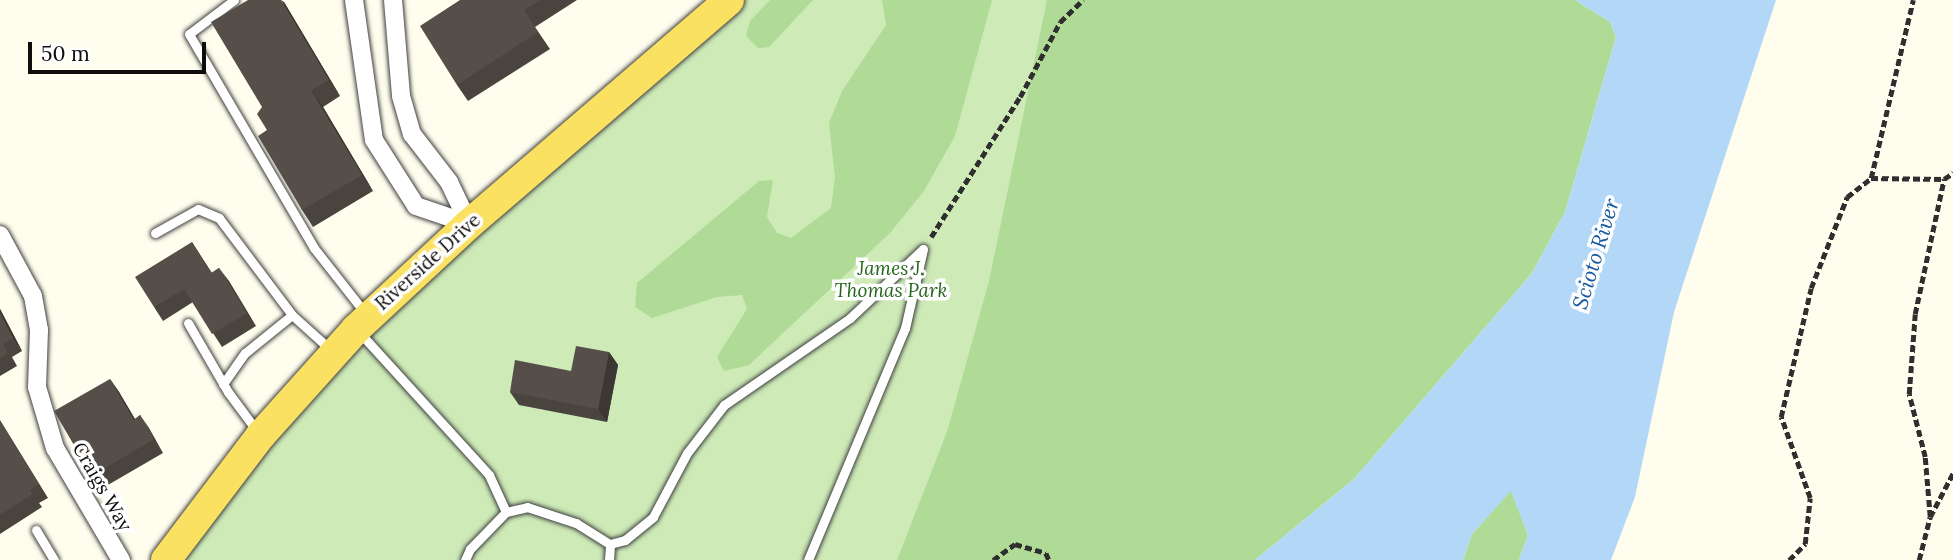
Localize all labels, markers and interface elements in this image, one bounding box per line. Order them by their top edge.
scale bar [32,28,210,72]
text: 50 m [41,40,90,67]
water label: Scioto River [1567,196,1625,312]
street label: Riverside Drive [371,209,485,315]
park label: James J. Thomas Park [835,258,947,302]
street label: Craigs Way [67,439,137,535]

